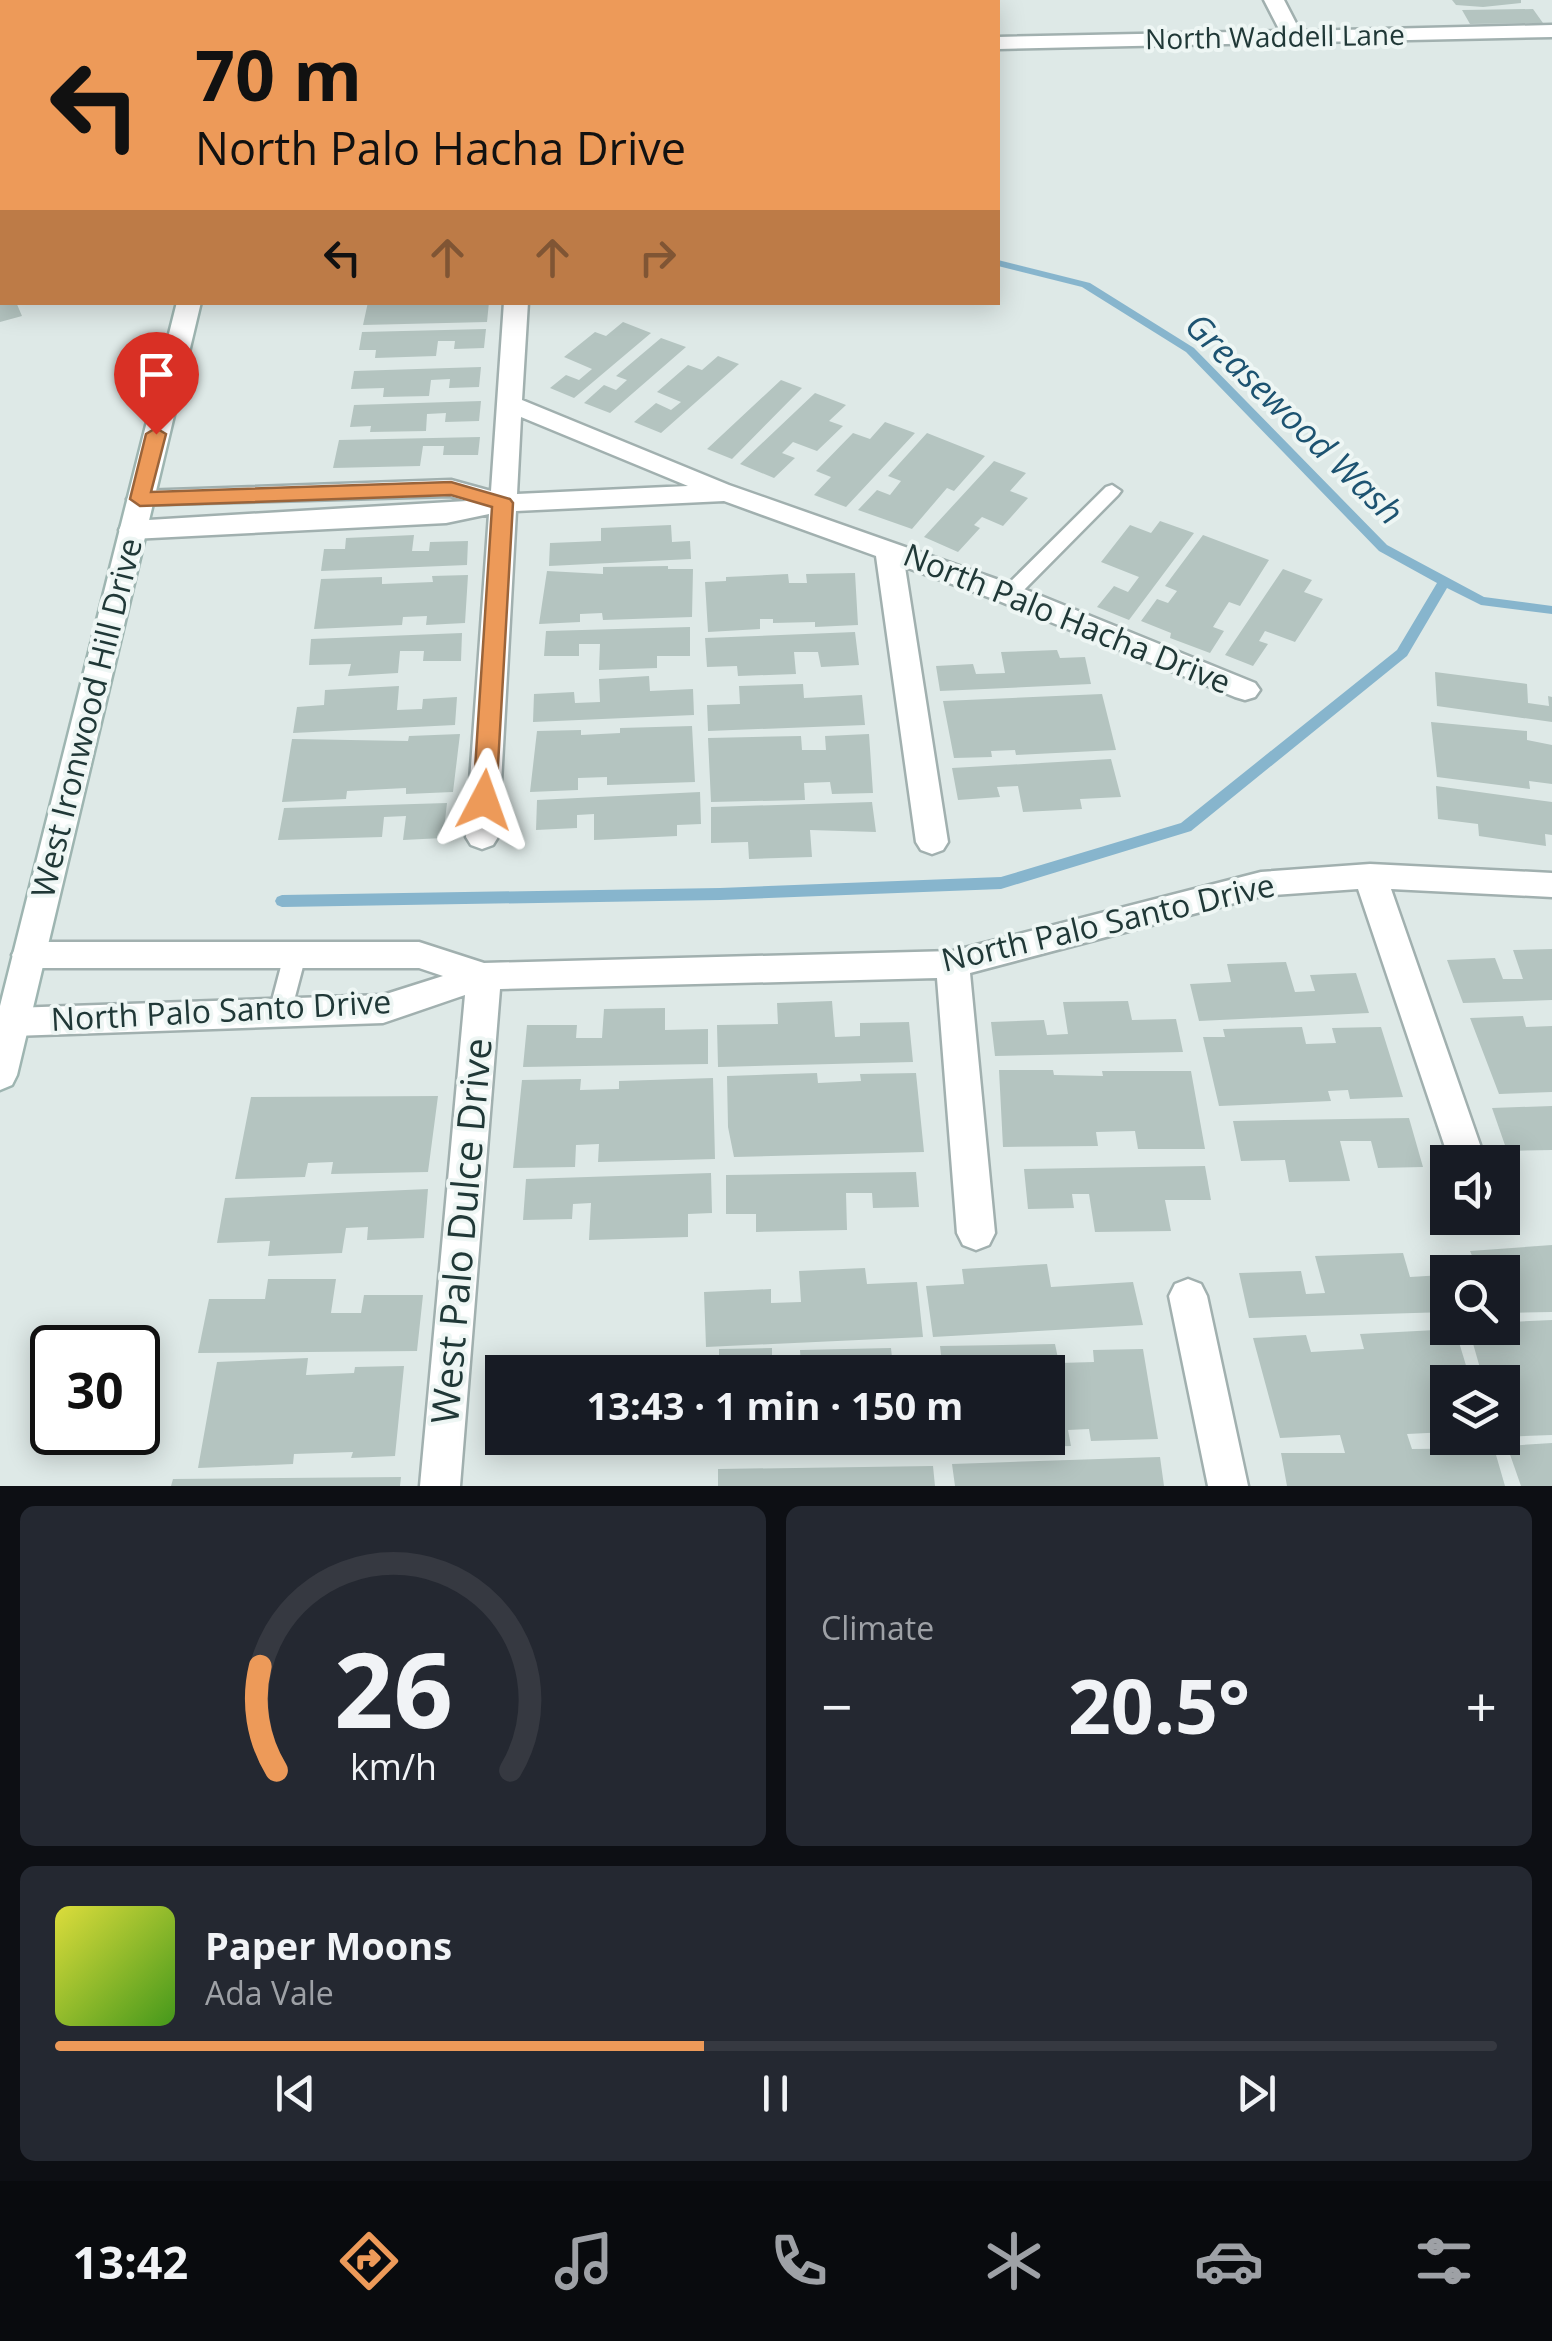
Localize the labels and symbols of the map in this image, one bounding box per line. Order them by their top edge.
street label: North Waddell Lane [1145,15,1405,57]
water label: Greasewood Wash [1176,302,1414,534]
pin [114,332,199,435]
street label: North Palo Hacha Drive [898,532,1237,703]
street label: West Ironwood Hill Drive [20,533,151,902]
position arrow [432,748,536,852]
street label: North Palo Santo Drive [937,862,1278,981]
street label: North Palo Santo Drive [50,979,392,1040]
street label: West Palo Dulce Drive [417,1036,503,1426]
speed limit sign: 30 [30,1325,160,1455]

